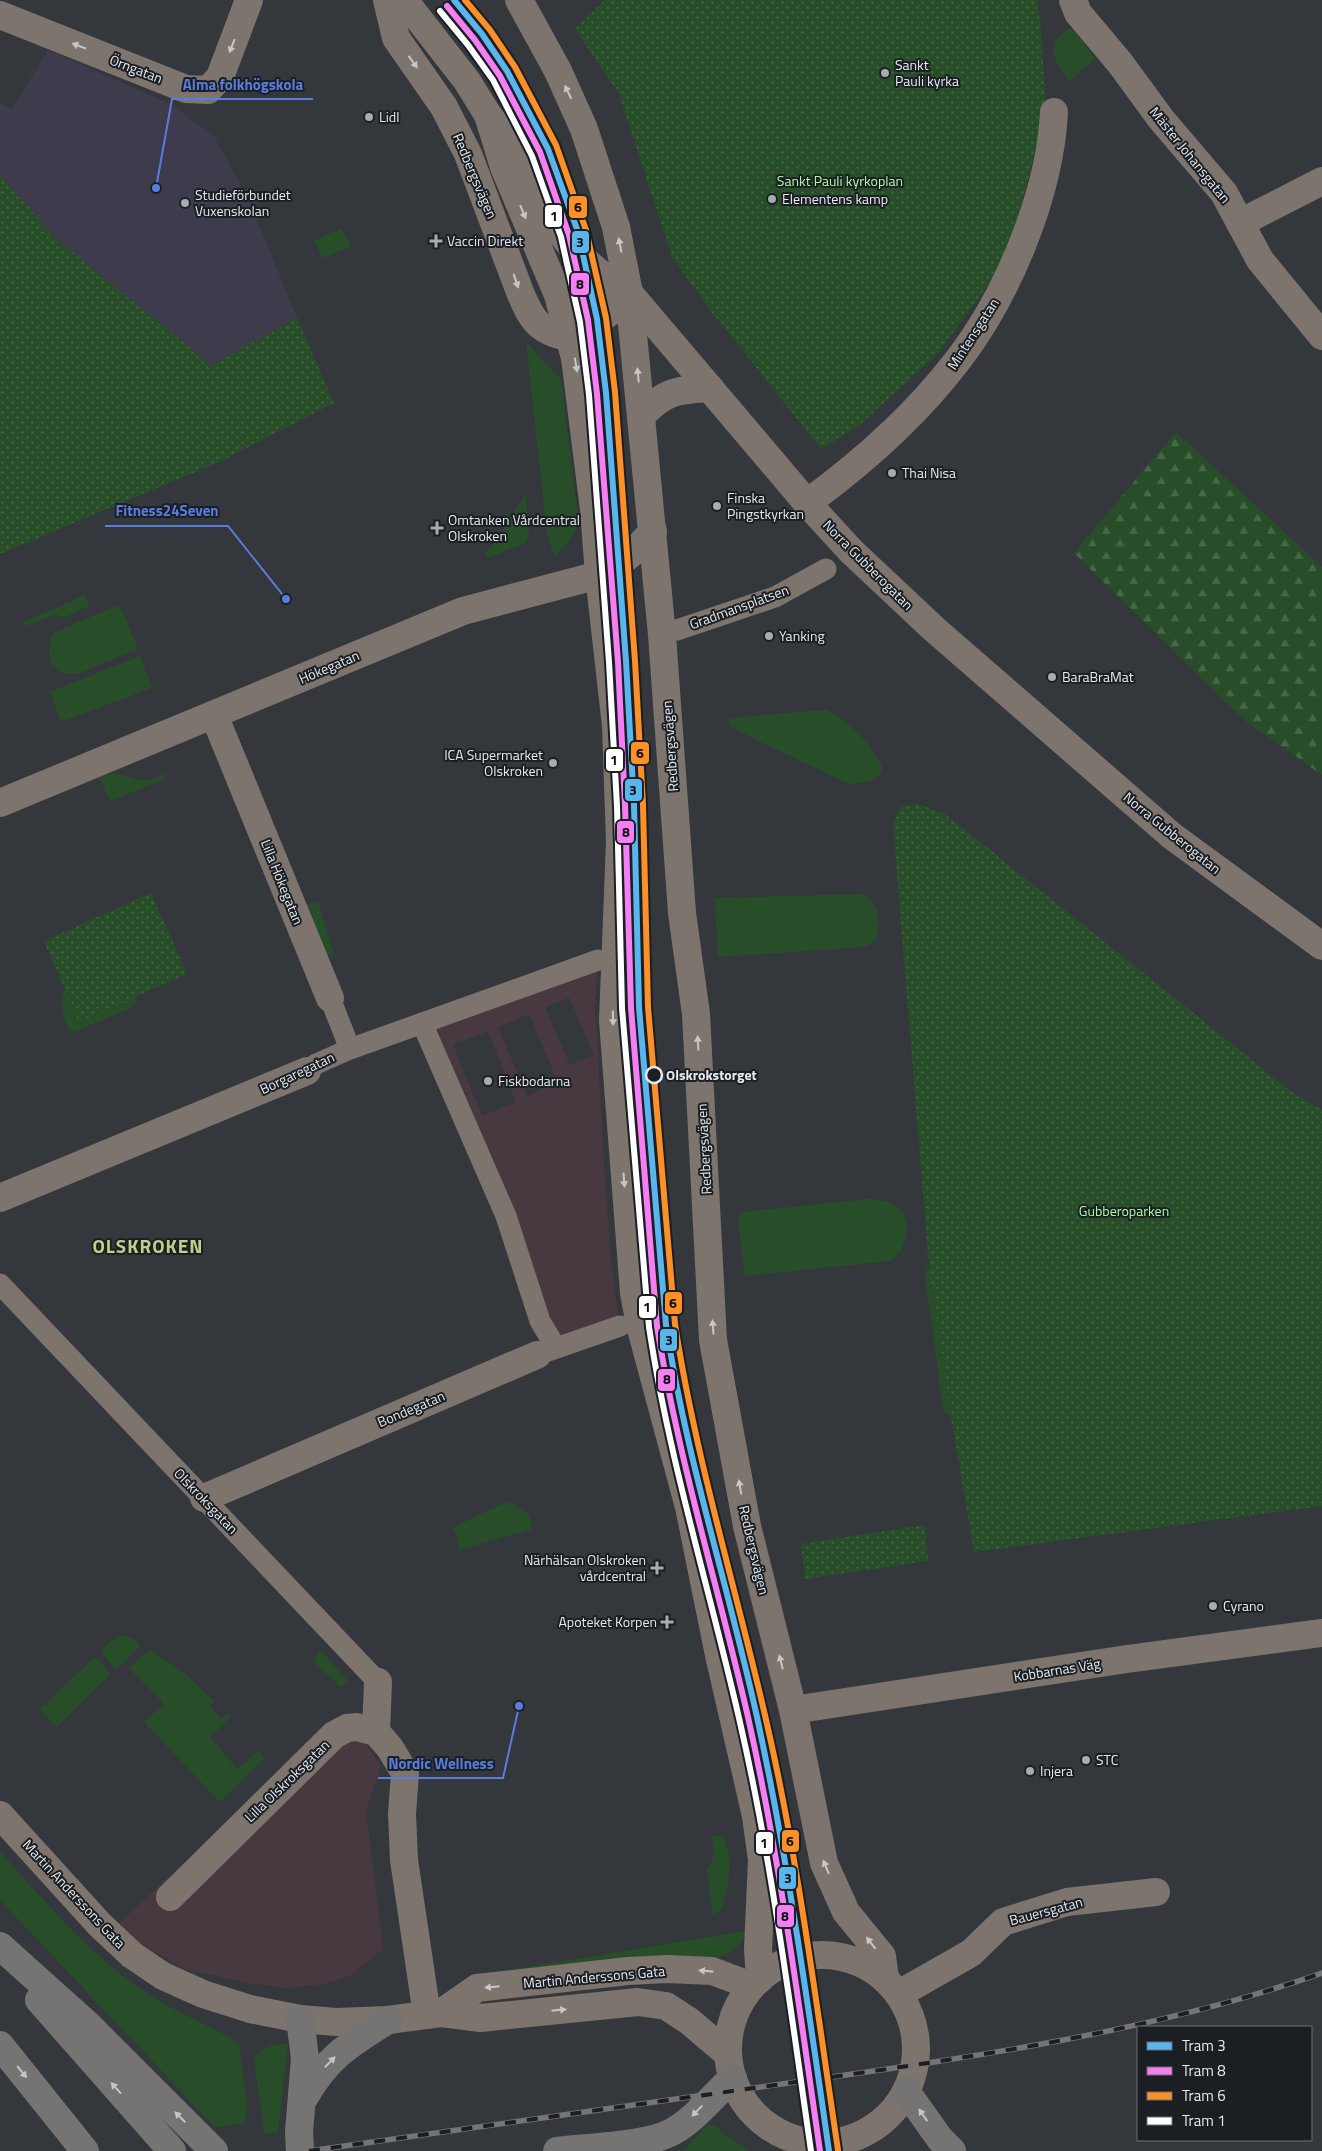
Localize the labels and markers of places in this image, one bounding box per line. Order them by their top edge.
place label: Sankt Pauli kyrka [895,54,959,91]
marker: Sankt Pauli kyrka [879,67,891,79]
callout: Alma folkhögskola [172,69,313,99]
place label: Lidl [379,106,399,127]
marker: Lidl [363,111,375,123]
place label: Studieförbundet Vuxenskolan [195,184,291,221]
place label: Elementens kamp [782,188,888,209]
marker: Elementens kamp [766,193,778,205]
marker: Studieförbundet Vuxenskolan [179,197,191,209]
place label: Vaccin Direkt [447,230,523,251]
marker: Vaccin Direkt [429,234,443,248]
place label: Thai Nisa [902,462,956,483]
marker: Thai Nisa [886,467,898,479]
place label: Finska Pingstkyrkan [727,487,804,524]
callout: Fitness24Seven [105,496,228,526]
marker: Finska Pingstkyrkan [711,500,723,512]
place label: Omtanken Vårdcentral Olskroken [448,509,580,546]
marker: Omtanken Vårdcentral Olskroken [430,521,444,535]
place label: Yanking [779,625,825,646]
marker: Yanking [763,630,775,642]
place label: BaraBraMat [1062,666,1134,687]
marker: BaraBraMat [1046,671,1058,683]
place label: ICA Supermarket Olskroken [444,744,543,781]
marker: ICA Supermarket Olskroken [547,757,559,769]
place label: Olskrokstorget [666,1064,757,1085]
marker: Olskrokstorget [645,1066,663,1084]
place label: Fiskbodarna [498,1070,570,1091]
marker: Fiskbodarna [482,1075,494,1087]
place label: Närhälsan Olskroken vårdcentral [524,1549,646,1586]
marker: Närhälsan Olskroken vårdcentral [650,1561,664,1575]
place label: Cyrano [1223,1595,1264,1616]
marker: Cyrano [1207,1600,1219,1612]
place label: Apoteket Korpen [558,1611,657,1632]
marker: Apoteket Korpen [661,1616,673,1628]
callout: Nordic Wellness [378,1748,503,1778]
place label: STC [1096,1749,1119,1770]
marker: STC [1080,1754,1092,1766]
place label: Injera [1040,1760,1073,1781]
marker: Injera [1024,1765,1036,1777]

